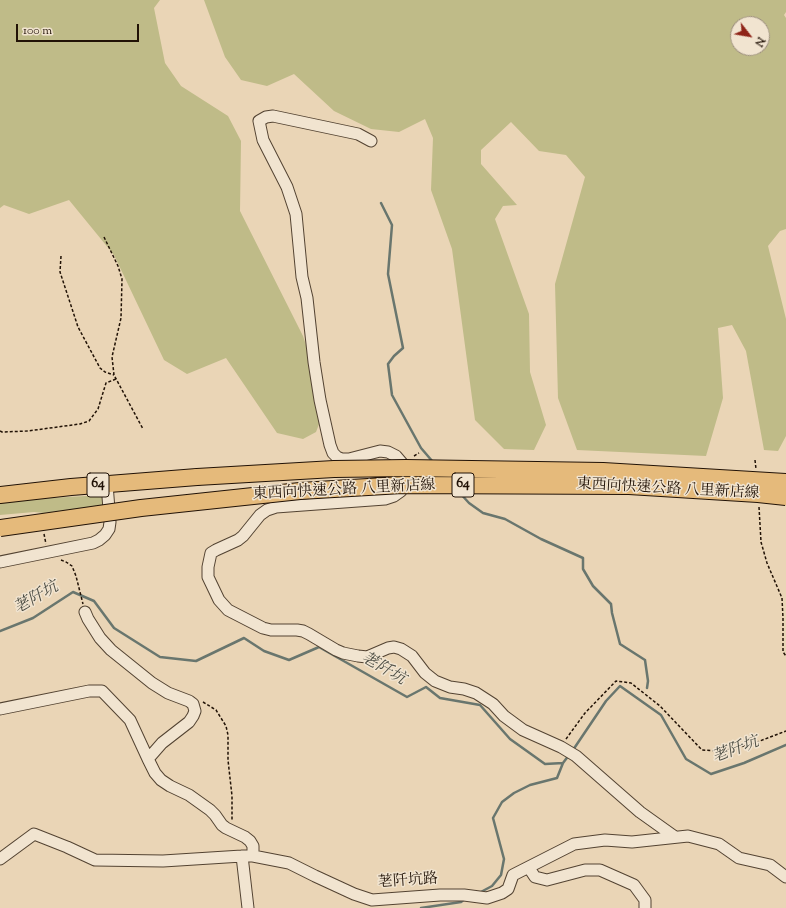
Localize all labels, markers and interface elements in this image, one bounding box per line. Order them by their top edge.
scale bar [18,16,141,42]
north arrow [730,16,770,56]
text: 100 m [23,22,52,40]
text: N [750,34,769,50]
road number: 64 [87,473,109,497]
road number: 64 [452,473,474,497]
street label: 東西向快速公路 八里新店線 [576,476,760,504]
street label: 東西向快速公路 八里新店線 [252,477,436,505]
water label: 荖阡坑 [11,579,63,619]
water label: 荖阡坑 [357,650,409,690]
water label: 荖阡坑 [710,733,762,769]
street label: 荖阡坑路 [377,871,439,893]

